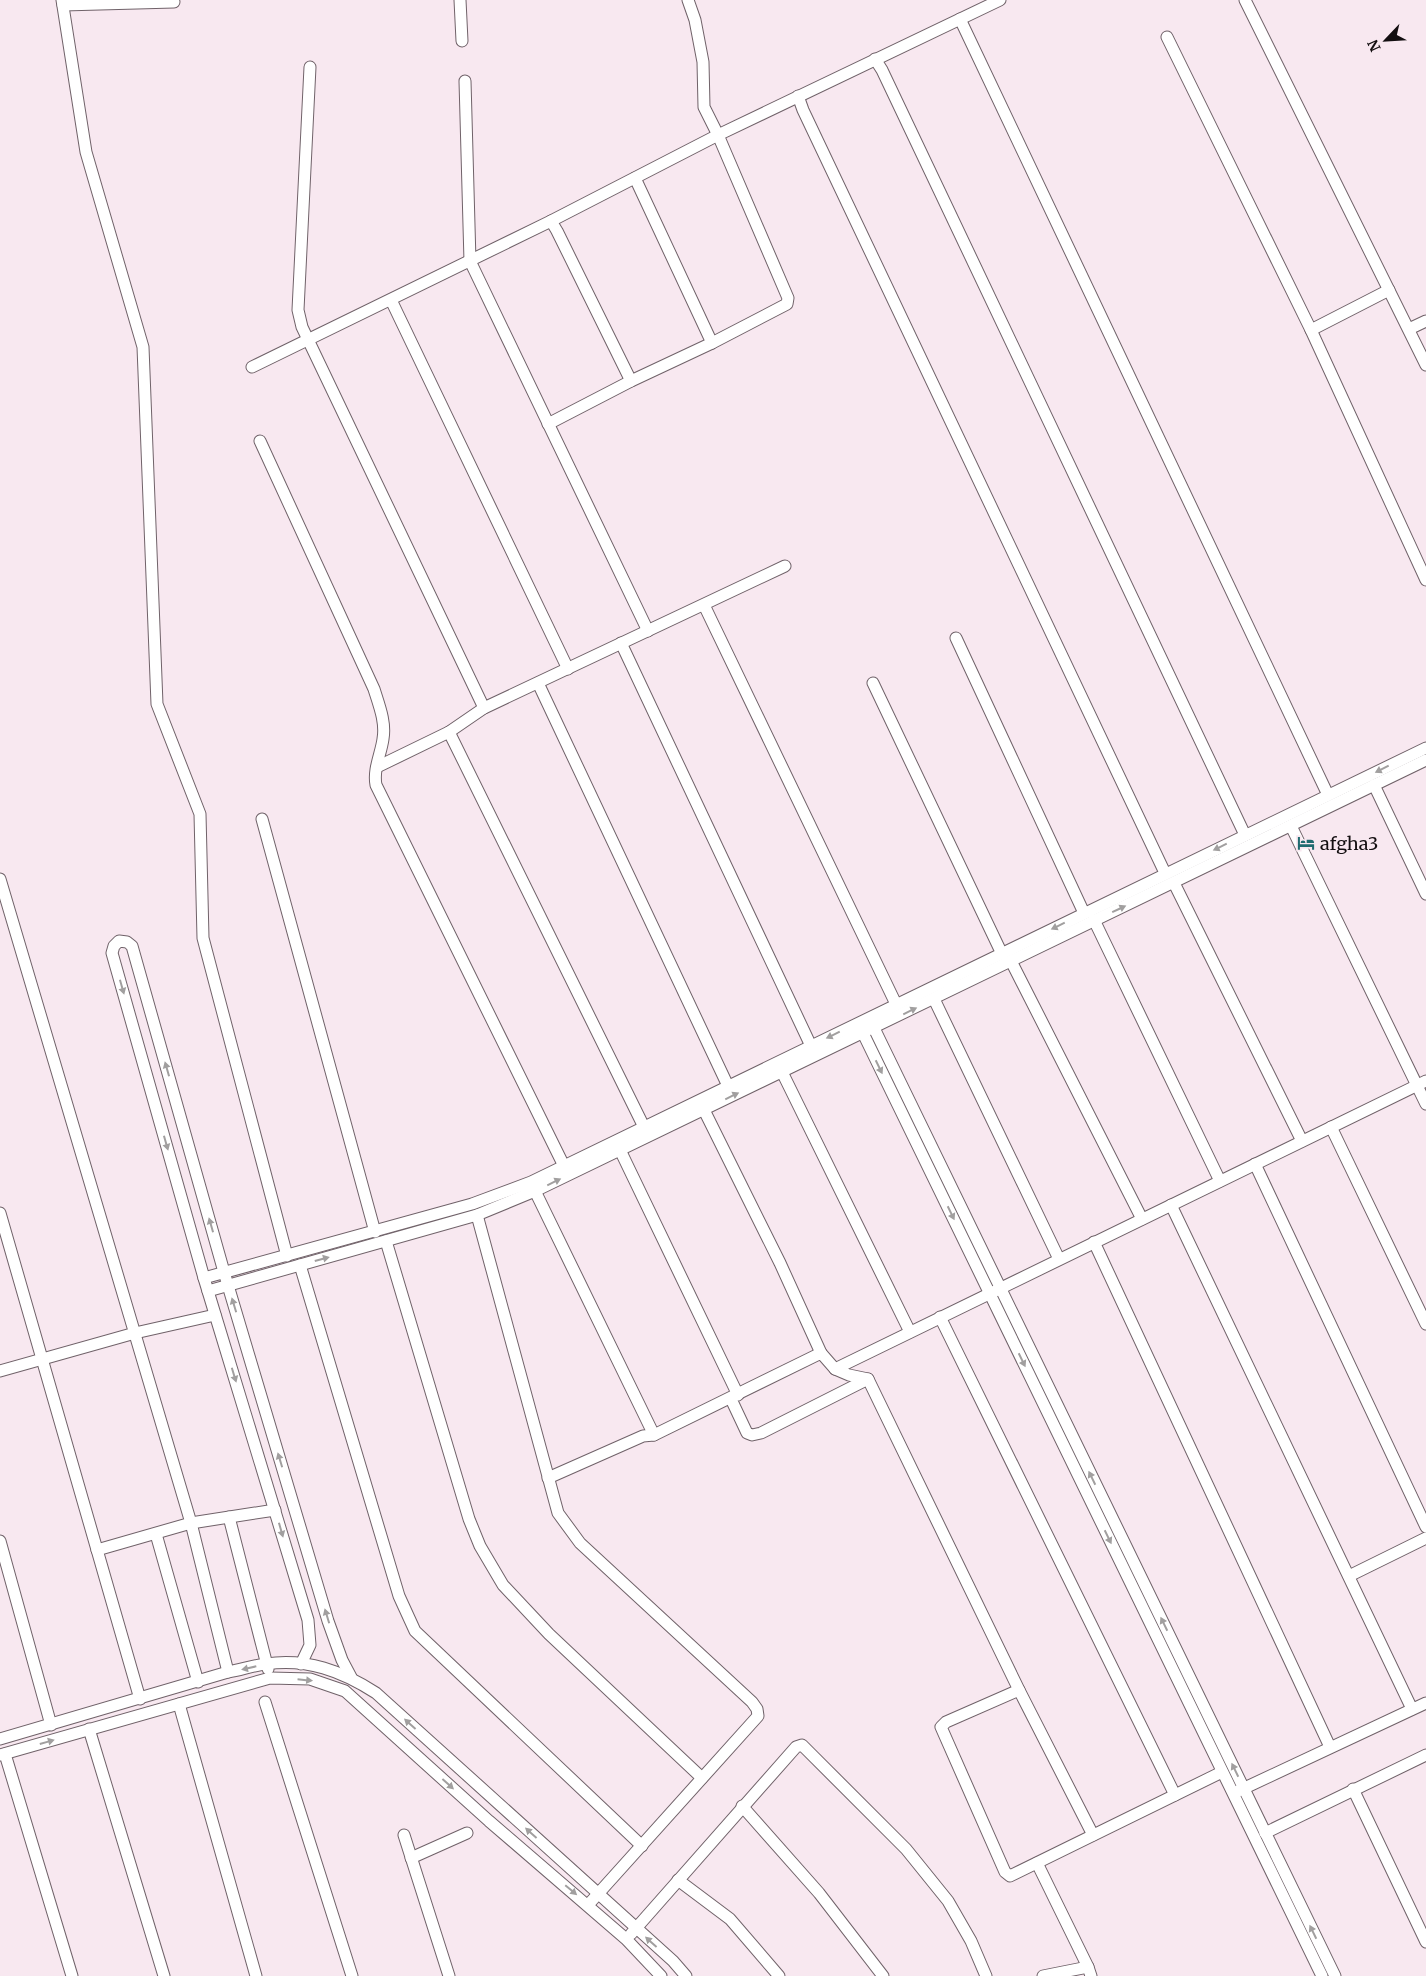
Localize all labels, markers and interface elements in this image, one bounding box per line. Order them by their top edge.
north arrow [1361,15,1411,65]
text: N [1364,37,1385,54]
one-way arrow [1375,765,1390,773]
place label: afgha3 [1320,832,1378,855]
hotel icon: afgha3 [1296,833,1316,853]
one-way arrow [1213,843,1227,851]
one-way arrow [1112,904,1126,912]
one-way arrow [1051,922,1065,930]
one-way arrow [118,979,126,994]
one-way arrow [903,1007,917,1015]
one-way arrow [826,1031,841,1040]
one-way arrow [875,1060,884,1075]
one-way arrow [162,1061,170,1076]
one-way arrow [725,1092,739,1100]
one-way arrow [162,1136,170,1151]
one-way arrow [547,1178,561,1186]
one-way arrow [947,1206,955,1221]
one-way arrow [207,1218,215,1233]
one-way arrow [314,1254,329,1262]
one-way arrow [230,1297,238,1312]
one-way arrow [1018,1352,1026,1367]
one-way arrow [230,1368,238,1383]
one-way arrow [276,1453,284,1468]
one-way arrow [1088,1471,1096,1485]
one-way arrow [278,1523,286,1538]
one-way arrow [1104,1530,1112,1544]
one-way arrow [322,1609,330,1624]
one-way arrow [1159,1617,1167,1631]
one-way arrow [242,1664,257,1672]
one-way arrow [298,1676,314,1684]
one-way arrow [404,1718,416,1730]
one-way arrow [39,1737,54,1745]
one-way arrow [1230,1763,1238,1777]
one-way arrow [441,1778,453,1790]
one-way arrow [525,1827,537,1839]
one-way arrow [564,1885,577,1896]
one-way arrow [1309,1925,1317,1939]
one-way arrow [645,1936,658,1947]

